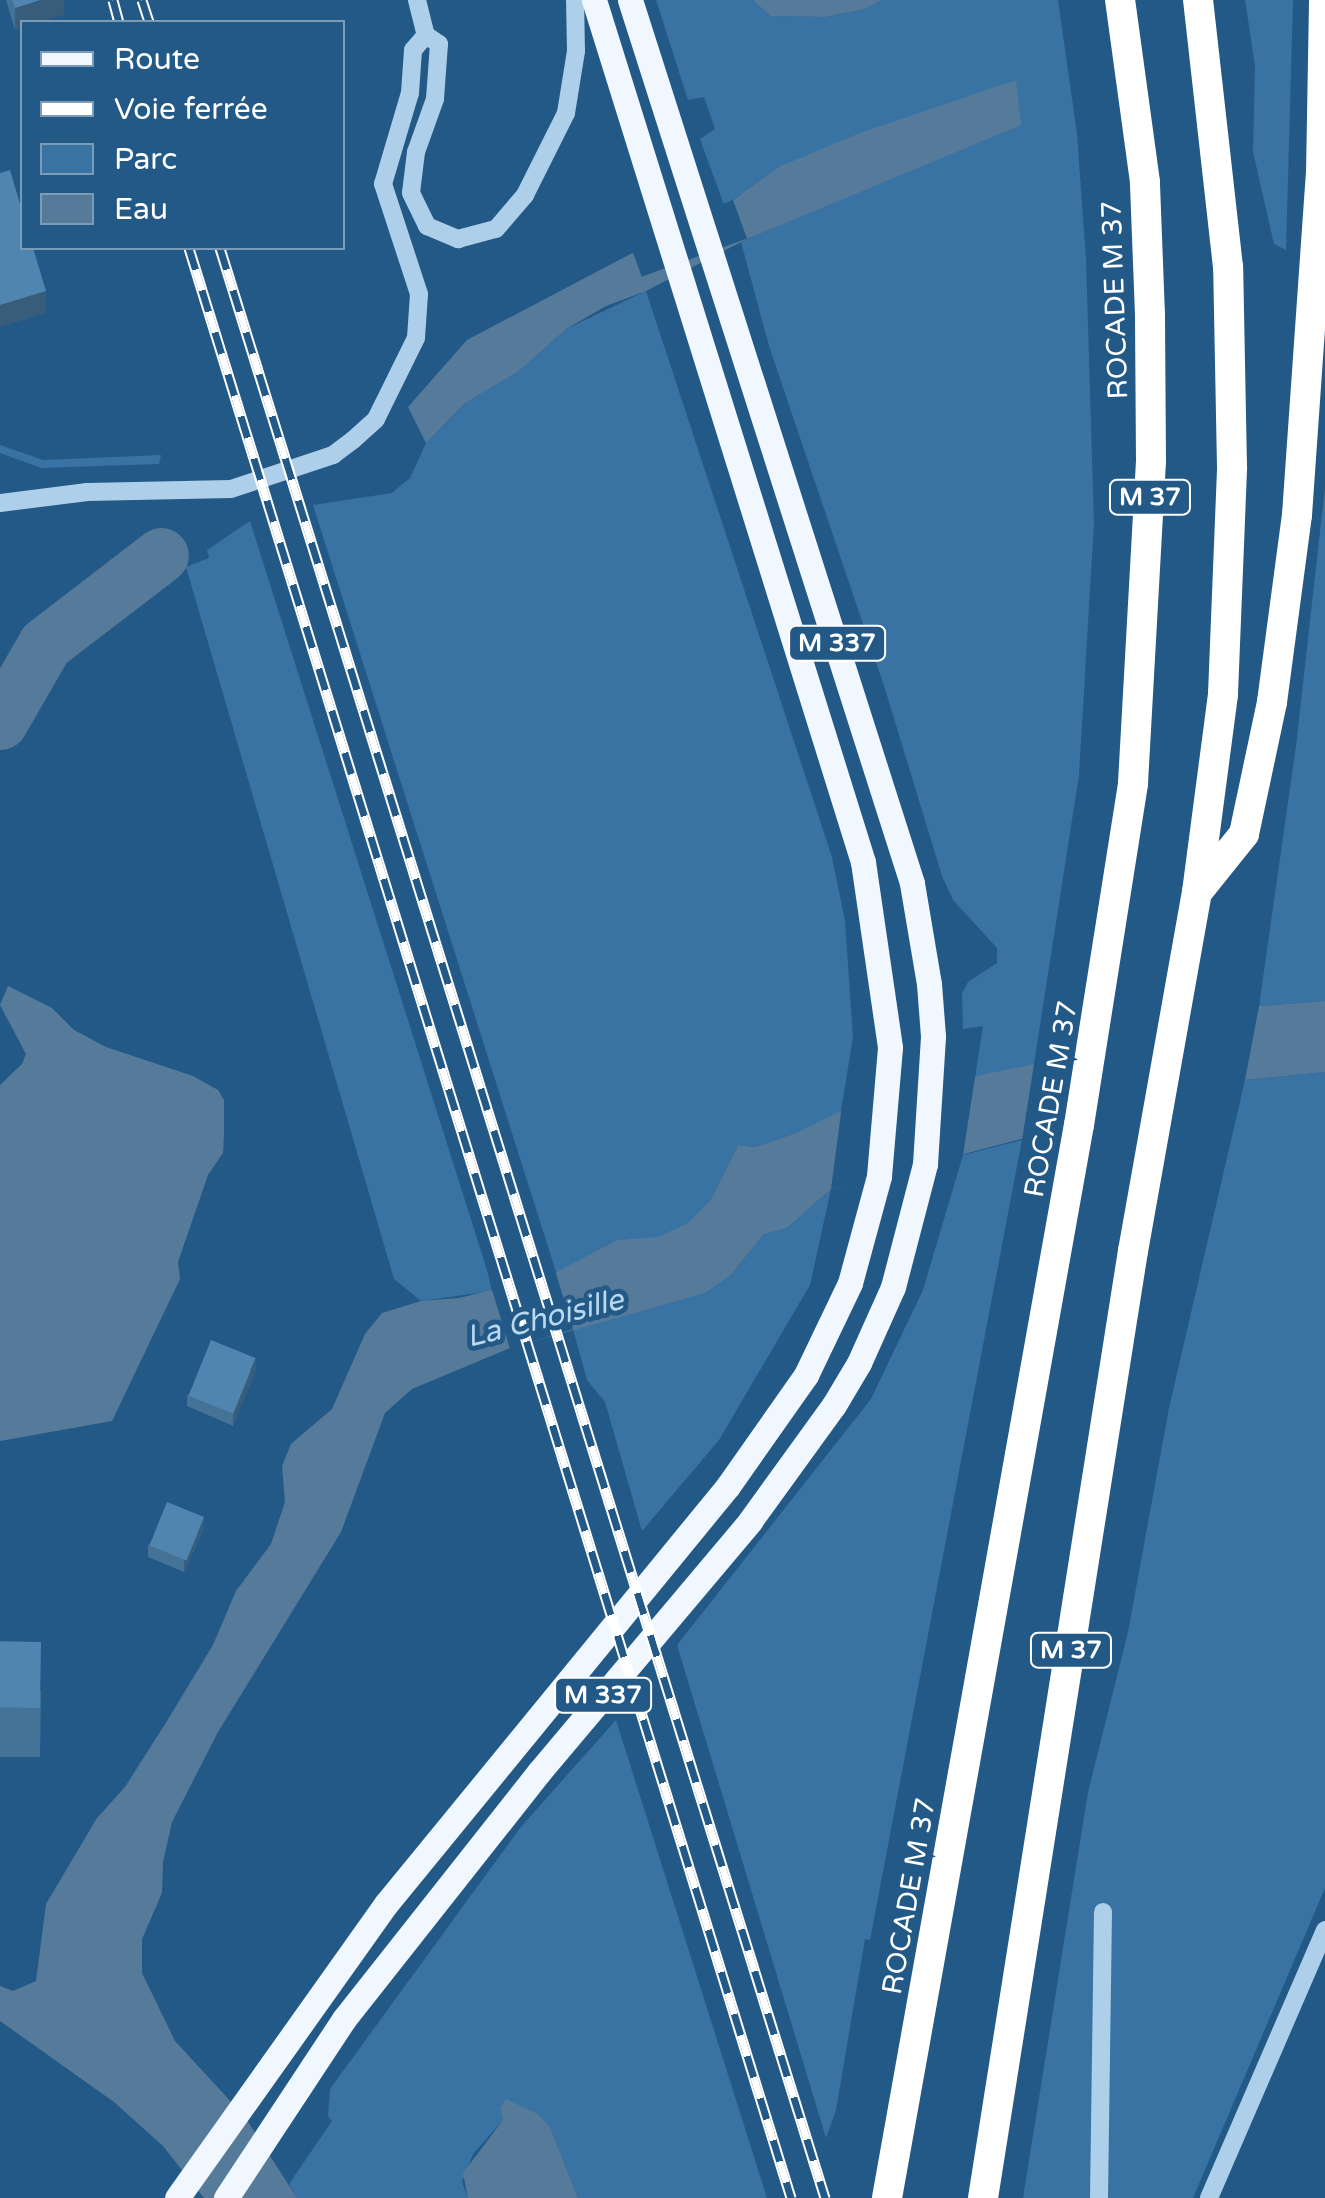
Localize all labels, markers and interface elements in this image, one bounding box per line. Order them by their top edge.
legend [20,20,345,250]
text: Route [114,41,200,78]
text: Voie ferrée [114,91,268,128]
text: Parc [114,141,177,178]
text: Eau [114,191,168,228]
street label: ROCADE M 37 [1095,200,1135,400]
road number: M 37 [1108,477,1192,517]
road number: M 337 [787,623,887,663]
street label: ROCADE M 37 [1017,998,1085,1200]
water label: La Choisille [463,1282,627,1356]
road number: M 37 [1028,1630,1114,1670]
road number: M 337 [553,1675,653,1715]
street label: ROCADE M 37 [875,1795,943,1997]

